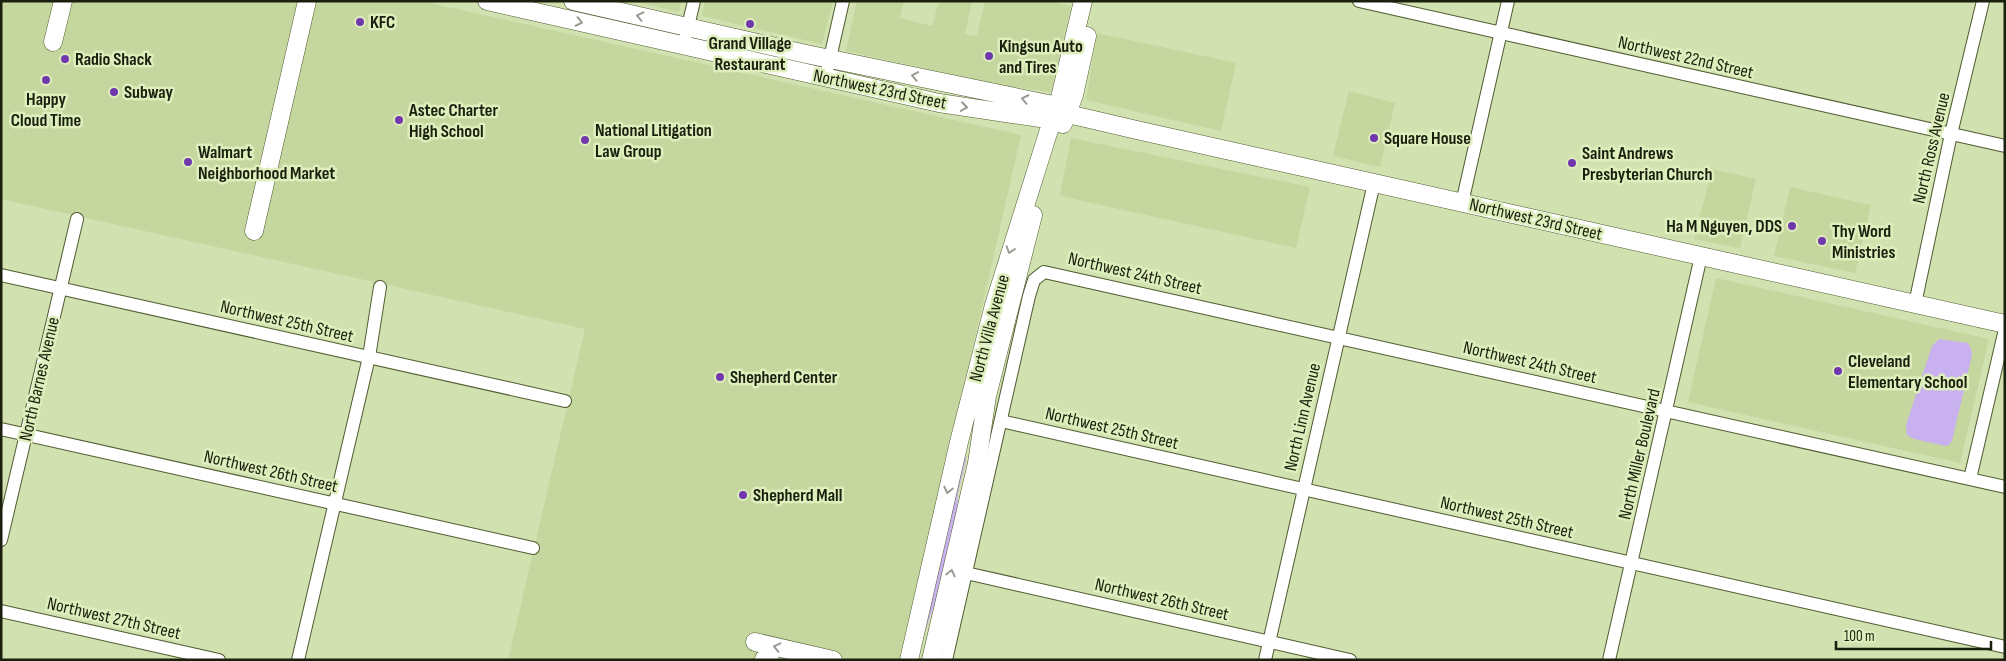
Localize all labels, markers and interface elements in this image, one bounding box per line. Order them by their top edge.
one-way arrow [636,11,645,22]
place label: KFC [370,12,395,33]
marker: KFC [354,16,366,28]
one-way arrow [574,16,583,27]
marker: Grand Village Restaurant [744,18,756,30]
street label: Northwest 22nd Street [1616,32,1756,83]
place label: Grand Village Restaurant [708,33,792,75]
place label: Kingsun Auto and Tires [999,36,1083,78]
place label: Radio Shack [75,49,152,70]
marker: Kingsun Auto and Tires [983,50,995,62]
marker: Radio Shack [59,53,71,65]
street label: Northwest 23rd Street [811,65,949,114]
one-way arrow [911,72,920,82]
marker: Happy Cloud Time [40,74,52,86]
place label: Subway [124,82,174,103]
marker: Subway [108,86,120,98]
place label: Happy Cloud Time [11,89,81,131]
street label: North Ross Avenue [1909,91,1954,206]
one-way arrow [1021,94,1030,104]
place label: Astec Charter High School [408,100,498,142]
one-way arrow [959,101,968,111]
marker: Astec Charter High School [393,114,405,126]
place label: National Litigation Law Group [595,120,712,162]
place label: Square House [1384,128,1471,149]
marker: Square House [1368,132,1380,144]
marker: National Litigation Law Group [579,134,591,146]
place label: Walmart Neighborhood Market [198,142,335,184]
place label: Saint Andrews Presbyterian Church [1582,143,1712,185]
marker: Walmart Neighborhood Market [182,156,194,168]
marker: Saint Andrews Presbyterian Church [1566,157,1578,169]
street label: Northwest 23rd Street [1467,194,1605,245]
place label: Ha M Nguyen, DDS [1666,216,1782,237]
marker: Ha M Nguyen, DDS [1786,220,1798,232]
place label: Thy Word Ministries [1832,221,1895,263]
marker: Thy Word Ministries [1816,235,1828,247]
one-way arrow [1006,245,1016,253]
street label: Northwest 24th Street [1066,248,1204,299]
street label: North Villa Avenue [965,272,1014,384]
street label: Northwest 25th Street [218,296,356,347]
street label: North Barnes Avenue [15,315,64,443]
street label: Northwest 24th Street [1461,337,1599,388]
place label: Cleveland Elementary School [1848,351,1967,393]
street label: North Linn Avenue [1280,361,1325,473]
marker: Cleveland Elementary School [1832,365,1844,377]
place label: Shepherd Center [730,367,838,388]
marker: Shepherd Center [714,371,726,383]
street label: North Miller Boulevard [1614,387,1665,522]
street label: Northwest 25th Street [1043,403,1181,454]
street label: Northwest 26th Street [202,446,340,497]
place label: Shepherd Mall [753,485,842,506]
one-way arrow [943,485,954,494]
marker: Shepherd Mall [737,489,749,501]
street label: Northwest 25th Street [1438,492,1576,543]
one-way arrow [945,568,956,577]
street label: Northwest 26th Street [1093,574,1231,625]
street label: Northwest 27th Street [45,593,183,644]
scale bar [1836,618,1991,650]
text: 100 m [1844,627,1875,646]
one-way arrow [772,642,781,653]

